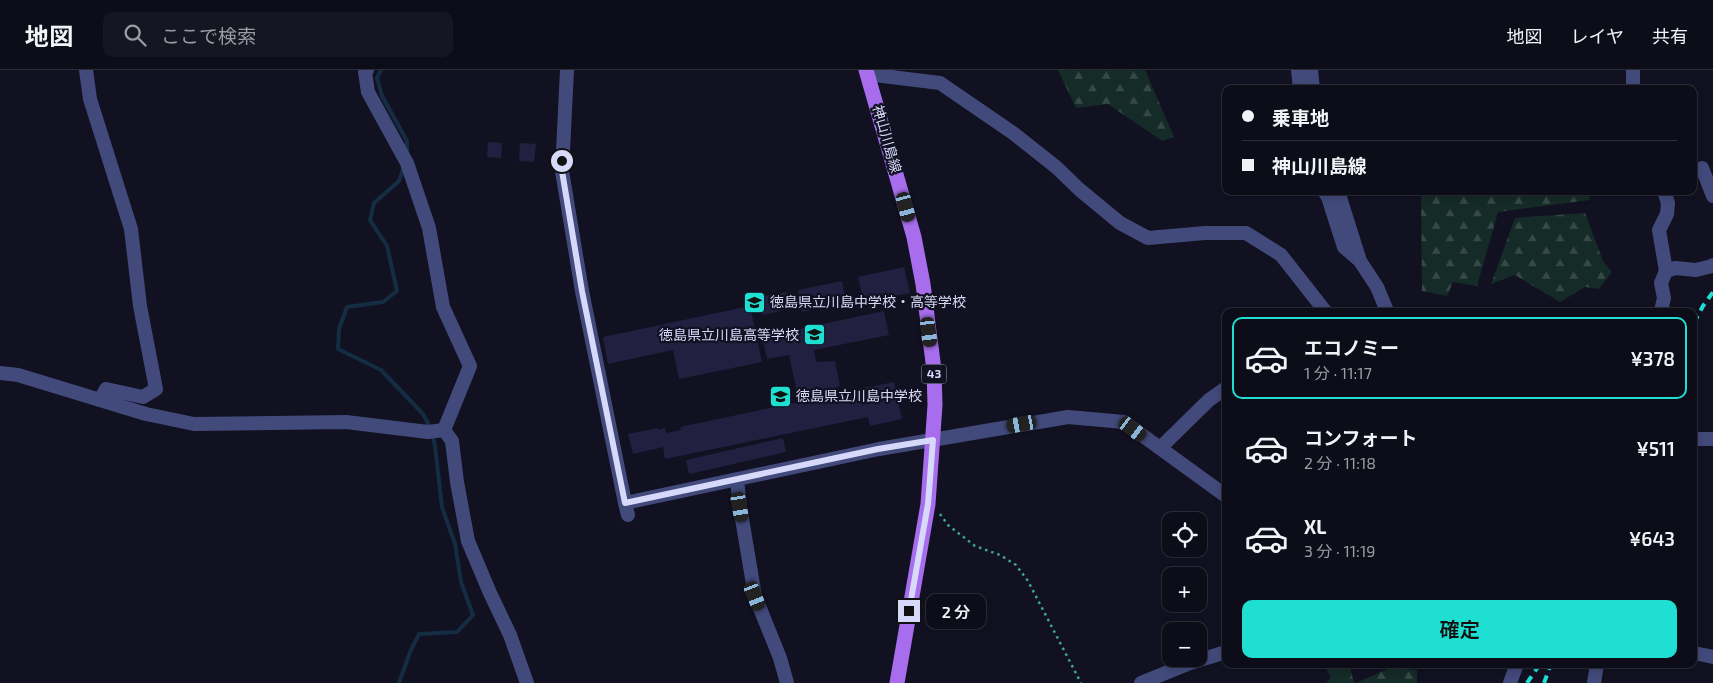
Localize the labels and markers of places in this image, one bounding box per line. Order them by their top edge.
school or university icon: 徳島県立川島中学校・高等学校 [742,290,766,314]
place label: 徳島県立川島中学校・高等学校 [770,293,966,310]
school or university icon: 徳島県立川島高等学校 [803,323,827,347]
place label: 徳島県立川島高等学校 [659,326,799,343]
school or university icon: 徳島県立川島中学校 [768,384,792,408]
place label: 徳島県立川島中学校 [796,387,922,404]

